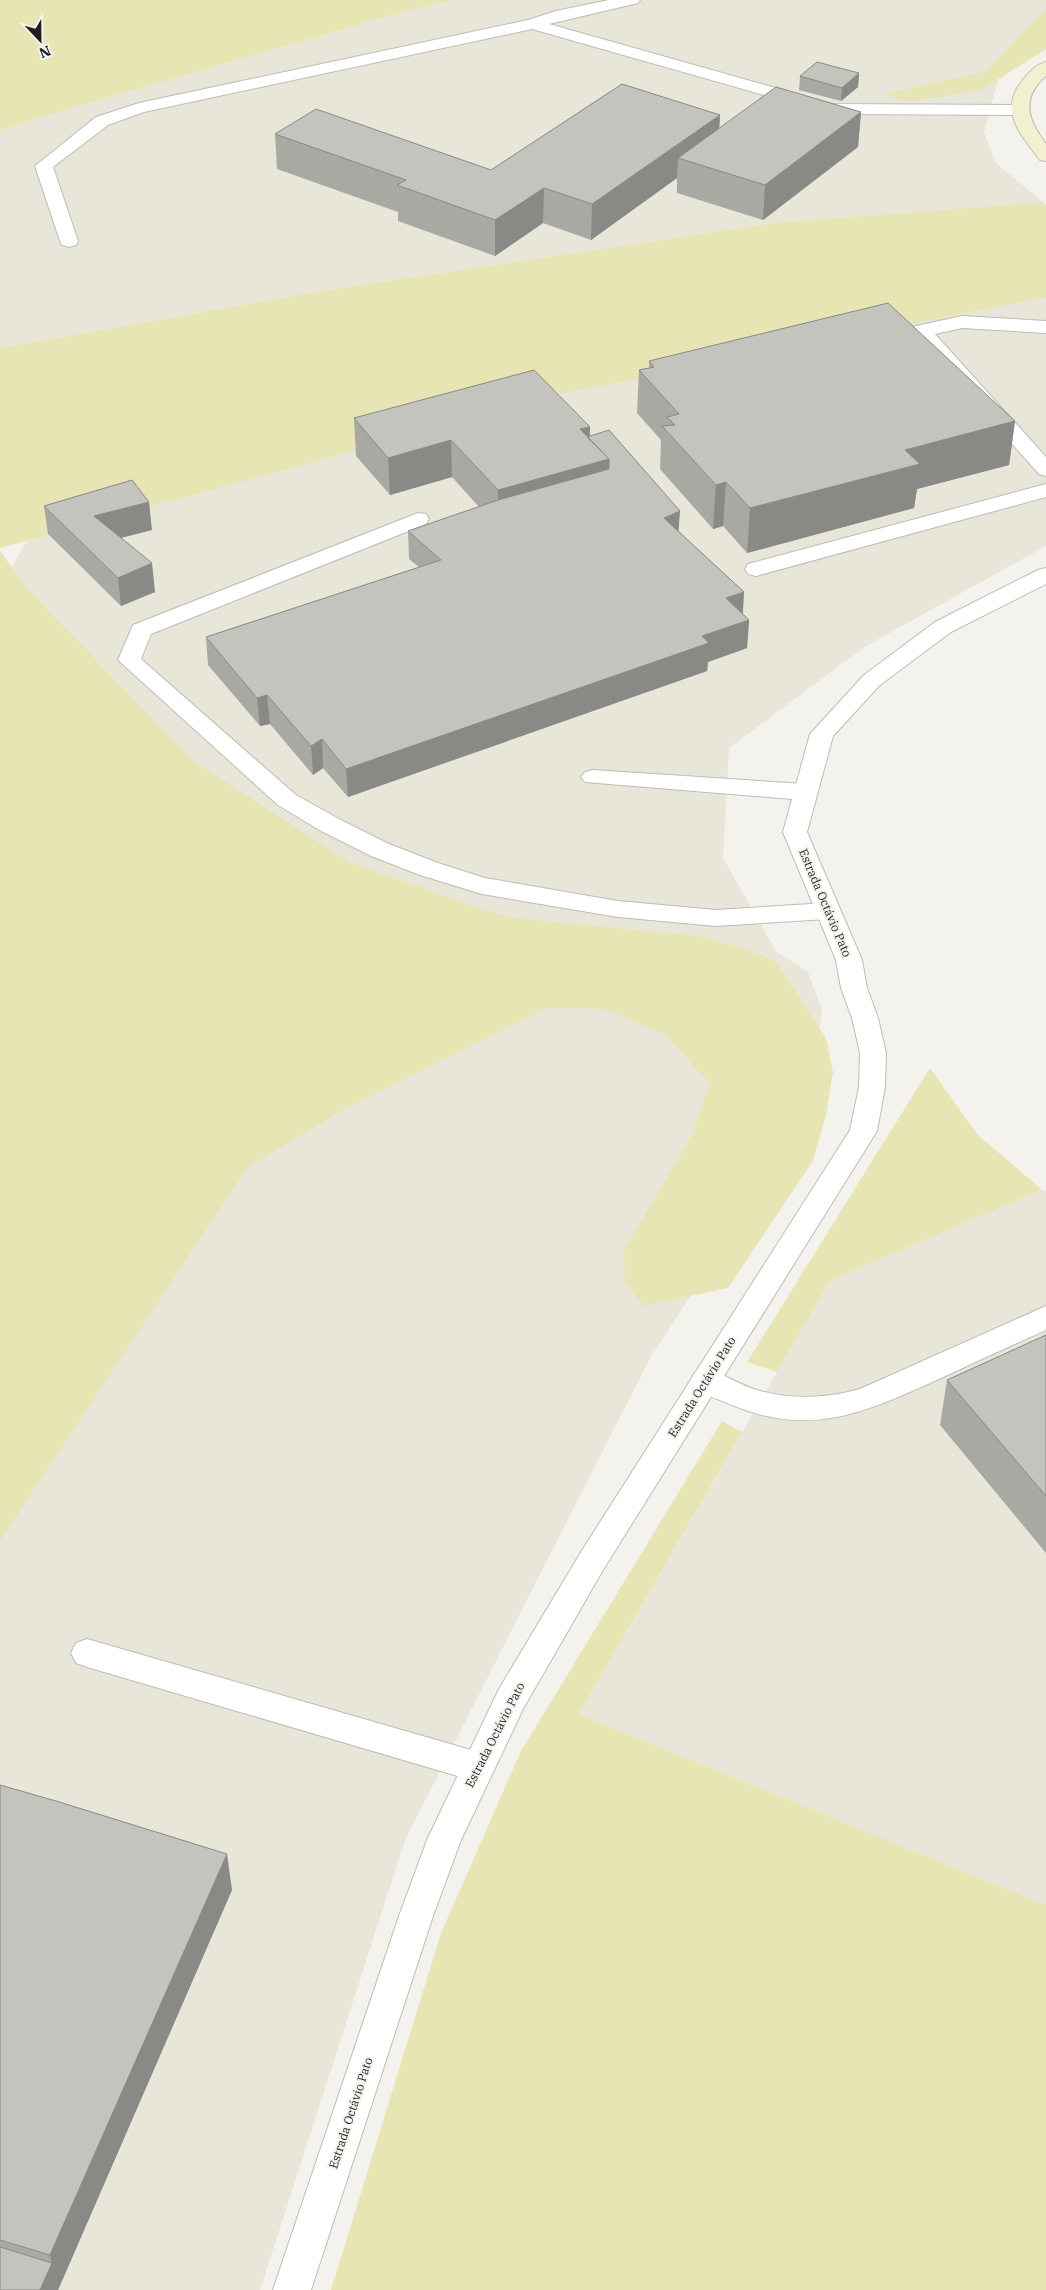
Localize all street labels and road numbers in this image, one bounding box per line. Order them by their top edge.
street label: Estrada Octávio Pato [796,846,855,959]
street label: Estrada Octávio Pato [664,1333,739,1440]
street label: Estrada Octávio Pato [462,1679,528,1790]
street label: Estrada Octávio Pato [325,2055,376,2170]

